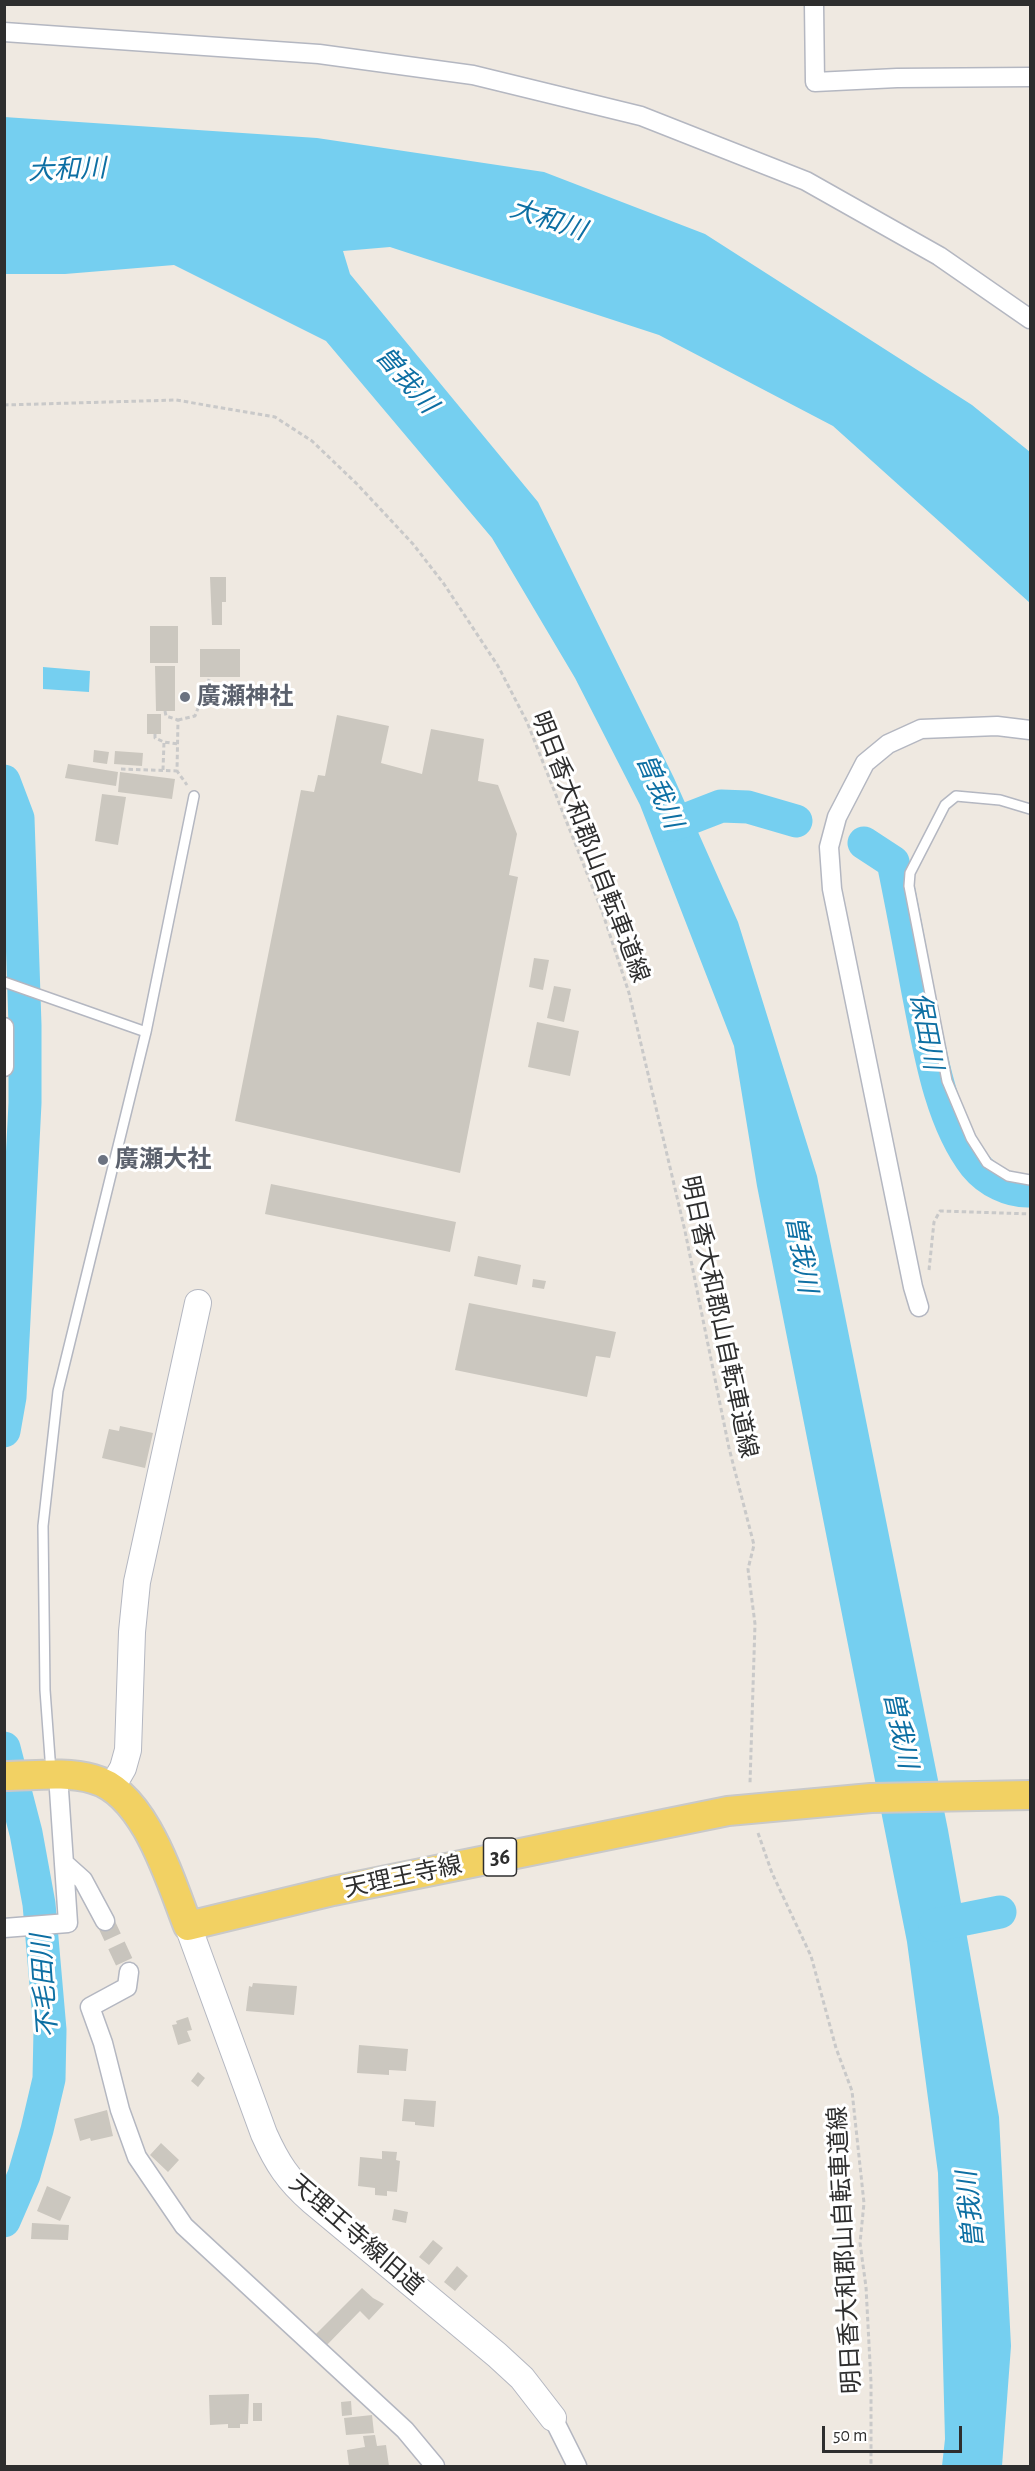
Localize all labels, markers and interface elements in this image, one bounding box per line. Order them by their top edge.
water label: 大和川 [27,153,107,187]
water label: 大和川 [506,193,590,247]
water label: 曽我川 [369,340,443,420]
place label: 廣瀬神社 [197,683,293,711]
marker: 廣瀬神社 [178,690,192,704]
street label: 明日香大和郡山自転車道線 [525,707,655,987]
water label: 曽我川 [629,749,689,833]
water label: 保田川 [903,990,949,1072]
place label: 廣瀬大社 [115,1146,211,1174]
marker: 廣瀬大社 [96,1153,110,1167]
street label: 明日香大和郡山自転車道線 [675,1173,763,1461]
water label: 曽我川 [779,1213,823,1295]
water label: 曽我川 [877,1689,923,1771]
road number: 36 [484,1838,516,1876]
street label: 天理王寺線 [341,1850,465,1904]
water label: 不毛田川 [26,1933,64,2039]
street label: 明日香大和郡山自転車道線 [823,2105,867,2395]
street label: 天理王寺線旧道 [283,2169,429,2301]
water label: 曽我川 [951,2170,991,2250]
scale bar [825,2414,964,2452]
text: 50 m [833,2427,867,2445]

